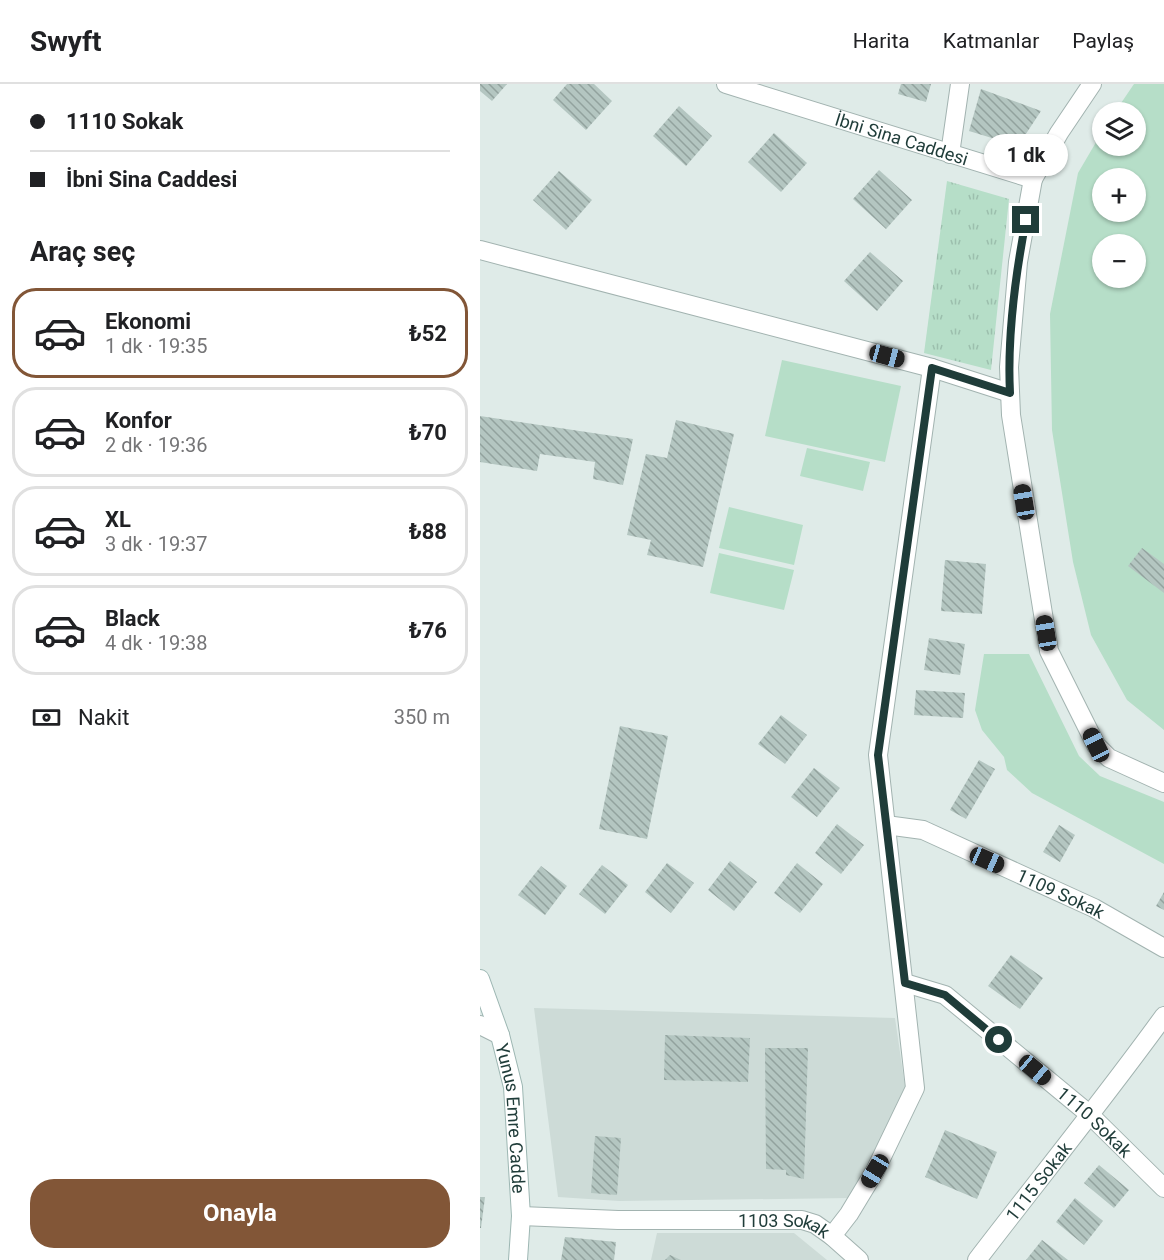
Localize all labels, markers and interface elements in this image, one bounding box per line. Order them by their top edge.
text: Swyft [30,25,102,58]
text: Harita [853,29,910,53]
text: Katmanlar [943,29,1039,53]
text: Paylaş [1072,29,1134,53]
map controls [1092,102,1146,288]
button: layers [1092,102,1146,156]
street label: İbni Sina Caddesi [833,108,971,169]
text: 1110 Sokak [66,109,183,134]
callout: 1 dk [984,133,1068,175]
text: 1 dk [1007,143,1045,167]
text: İbni Sina Caddesi [66,167,237,192]
button: + [1092,168,1146,222]
route end [1012,206,1039,233]
button: − [1092,234,1146,288]
text: Araç seç [30,236,135,268]
icon: car [33,306,87,360]
text: Ekonomi [105,309,191,334]
text: ₺52 [409,321,447,346]
text: 1 dk · 19:35 [105,334,208,358]
car [867,343,907,369]
icon: car [33,405,87,459]
text: Konfor [105,408,172,433]
text: ₺70 [409,420,447,445]
text: 2 dk · 19:36 [105,433,208,457]
car [1012,483,1036,521]
icon: car [33,504,87,558]
text: XL [105,507,131,532]
text: ₺88 [409,519,447,544]
text: 3 dk · 19:37 [105,532,208,556]
icon: car [33,603,87,657]
text: Black [105,606,160,631]
car [1034,614,1058,652]
text: ₺76 [409,618,447,643]
text: 4 dk · 19:38 [105,631,208,655]
icon: cash [30,701,63,734]
text: Nakit [78,705,129,730]
text: 350 m [394,705,450,729]
car [1080,725,1112,765]
car [967,844,1007,876]
street label: 1109 Sokak [1014,864,1109,923]
route start [985,1026,1012,1053]
street label: Yunus Emre Cadde [492,1041,530,1194]
car [1015,1052,1055,1088]
street label: 1110 Sokak [1053,1082,1137,1162]
street label: 1115 Sokak [1001,1137,1076,1225]
car [858,1151,892,1191]
button: Onayla [30,1179,450,1248]
street label: 1103 Sokak [738,1210,835,1242]

